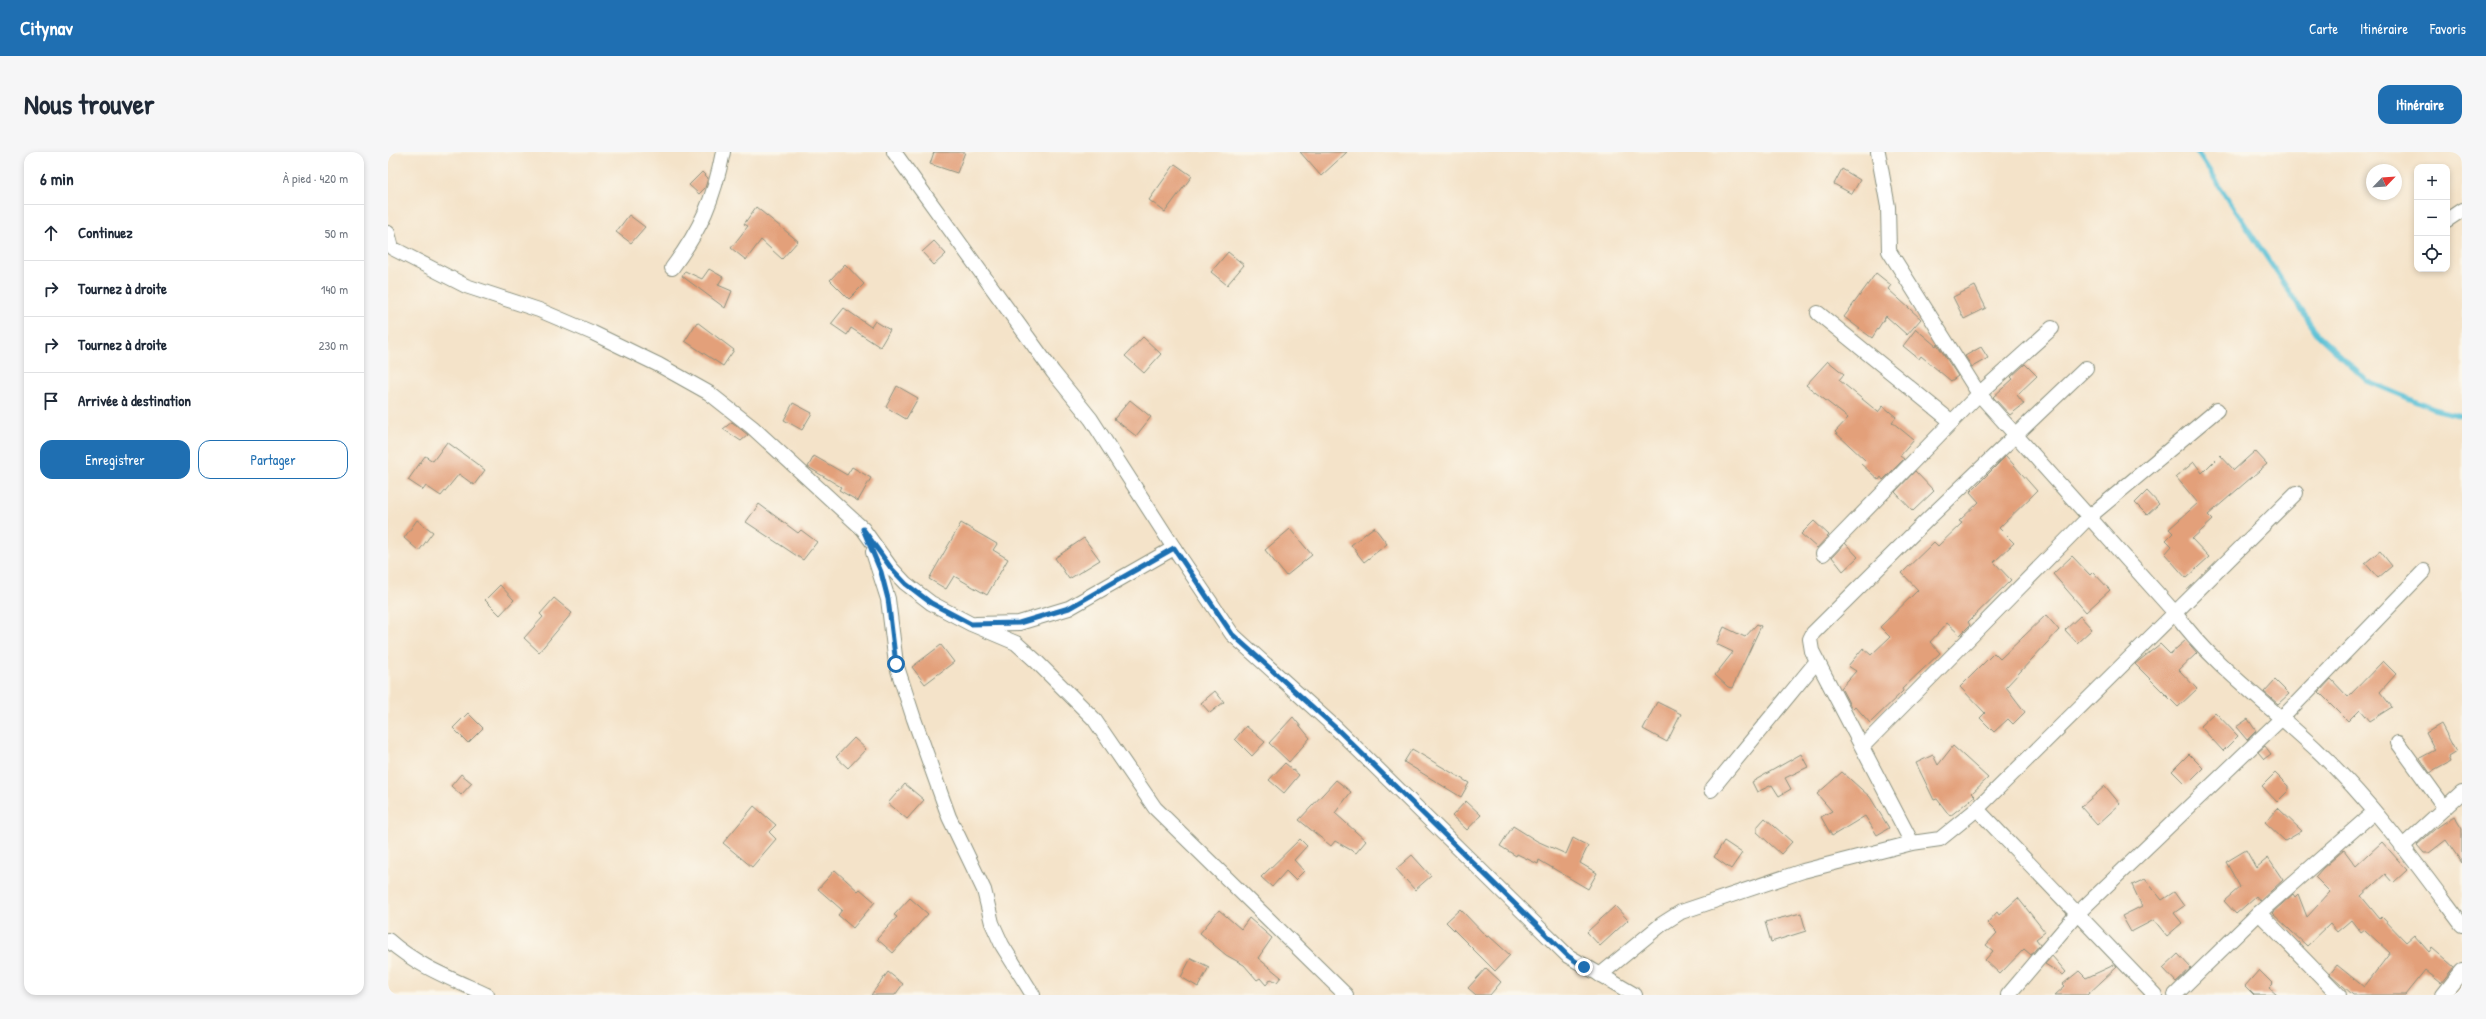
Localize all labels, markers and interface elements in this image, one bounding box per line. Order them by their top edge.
text: Citynav [20,15,73,41]
text: Carte [2309,19,2338,38]
text: Itinéraire [2360,19,2408,38]
text: Favoris [2430,19,2466,38]
text: Nous trouver [24,85,155,123]
button: Itinéraire [2378,85,2462,124]
north arrow [2366,164,2402,200]
map controls [2414,164,2450,272]
button: + [2414,164,2450,200]
text: 6 min [40,167,74,190]
text: À pied · 420 m [283,169,348,187]
button: − [2414,200,2450,236]
icon: ahead [40,222,62,244]
text: Continuez [78,222,133,243]
text: 50 m [325,224,348,242]
button: locate [2414,236,2450,272]
icon: right [40,278,62,300]
text: Tournez à droite [78,278,167,299]
text: 140 m [321,280,348,298]
icon: right [40,334,62,356]
text: Tournez à droite [78,334,167,355]
text: 230 m [318,336,348,354]
icon: arrive [40,390,62,412]
text: Arrivée à destination [78,390,191,411]
button: Enregistrer [40,440,190,479]
button: Partager [198,440,348,479]
route start [887,655,905,673]
route end [1575,958,1593,976]

